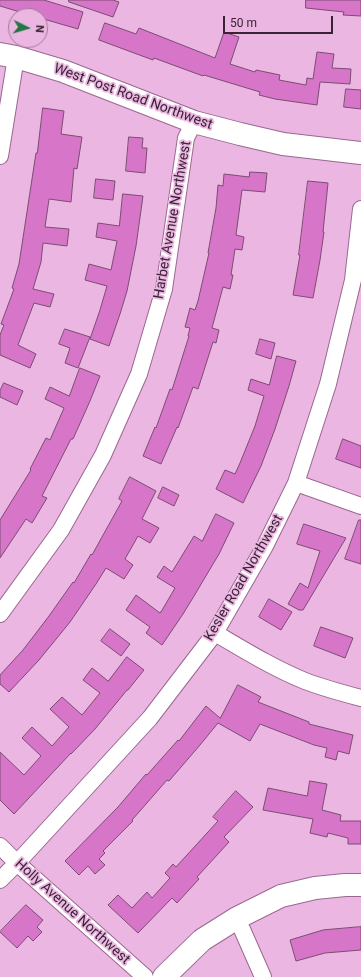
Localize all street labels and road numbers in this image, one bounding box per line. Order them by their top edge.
street label: West Post Road Northwest [51,60,215,134]
street label: Harbet Avenue Northwest [151,140,195,300]
street label: Kesler Road Northwest [201,512,287,644]
street label: Holly Avenue Northwest [11,856,133,968]

